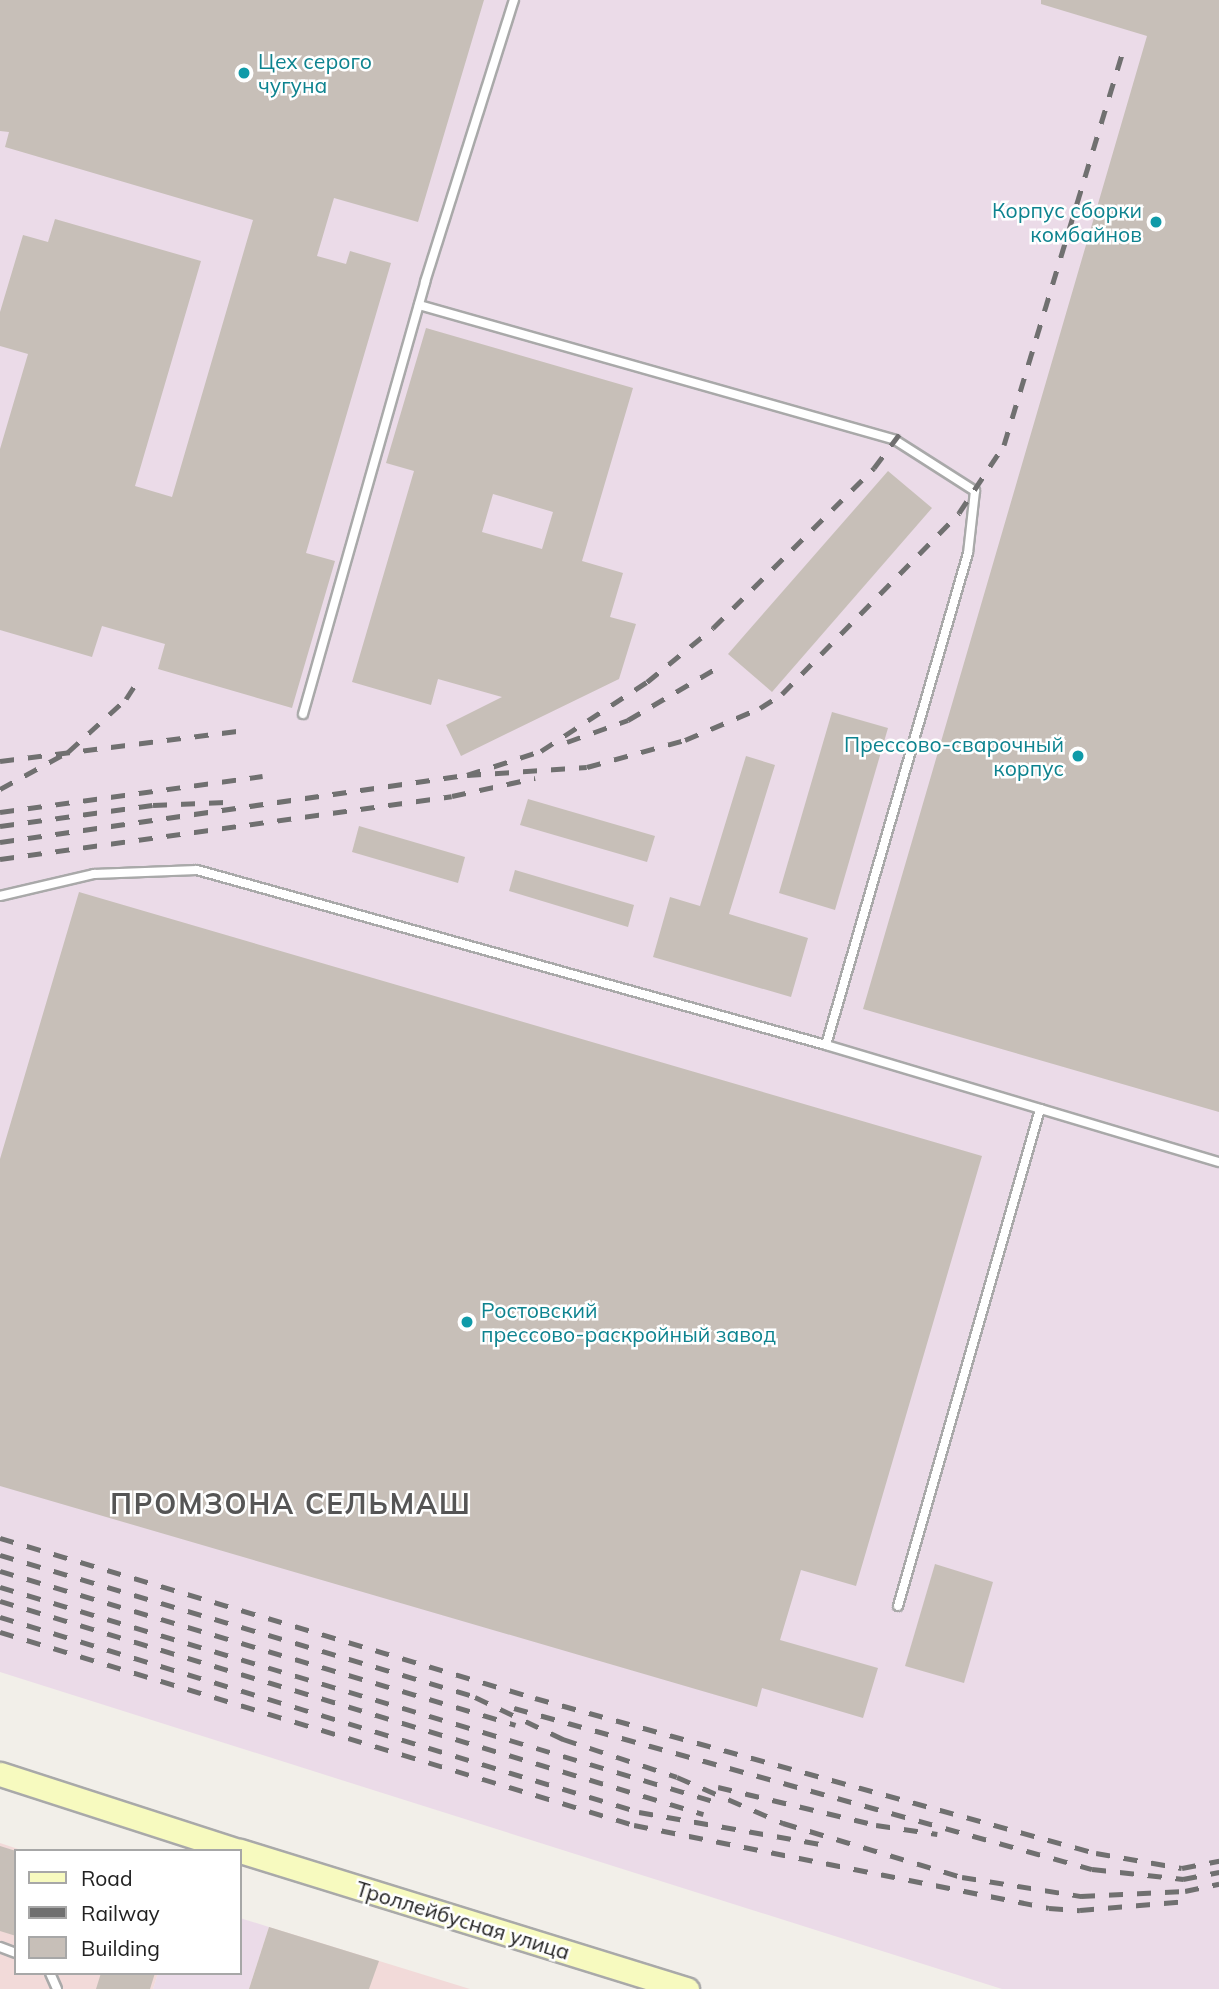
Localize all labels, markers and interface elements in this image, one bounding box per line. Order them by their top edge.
place label: Цех серого чугуна [258,48,372,98]
marker: Цех серого чугуна [236,65,252,81]
place label: Корпус сборки комбайнов [992,197,1142,247]
marker: Корпус сборки комбайнов [1148,214,1164,230]
place label: Прессово-сварочный корпус [844,731,1064,781]
marker: Прессово-сварочный корпус [1070,748,1086,764]
place label: Ростовский прессово-раскройный завод [481,1297,776,1347]
marker: Ростовский прессово-раскройный завод [459,1314,475,1330]
district label: ПРОМЗОНА СЕЛЬМАШ [112,1487,470,1521]
legend [14,1849,242,1975]
text: Road [81,1865,132,1891]
street label: Троллейбусная улица [353,1875,573,1965]
text: Railway [81,1900,160,1926]
text: Building [81,1935,160,1961]

